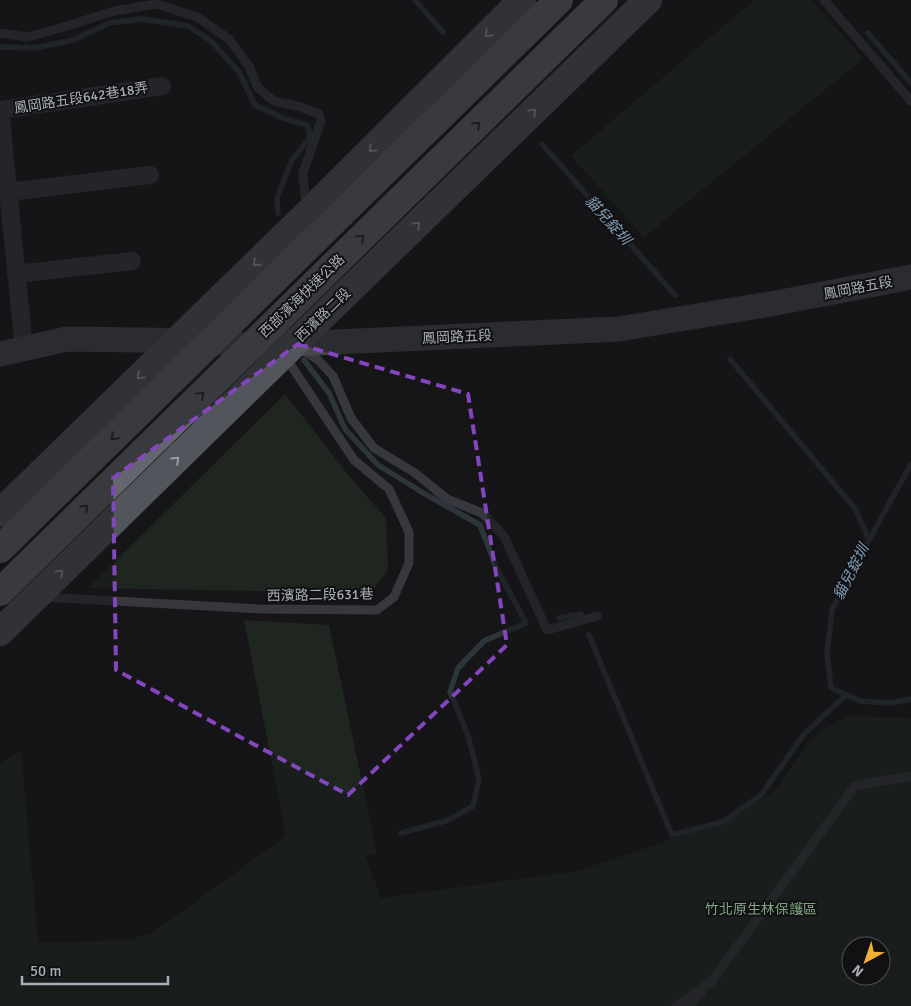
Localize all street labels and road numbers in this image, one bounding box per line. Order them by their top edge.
street label: 鳳岡路五段642巷18弄 [13,79,149,117]
street label: 西部濱海快速公路 [256,251,348,341]
street label: 鳳岡路五段 [822,273,894,303]
street label: 西濱路二段 [292,285,354,345]
street label: 鳳岡路五段 [422,327,492,347]
street label: 西濱路二段631巷 [267,586,373,604]

